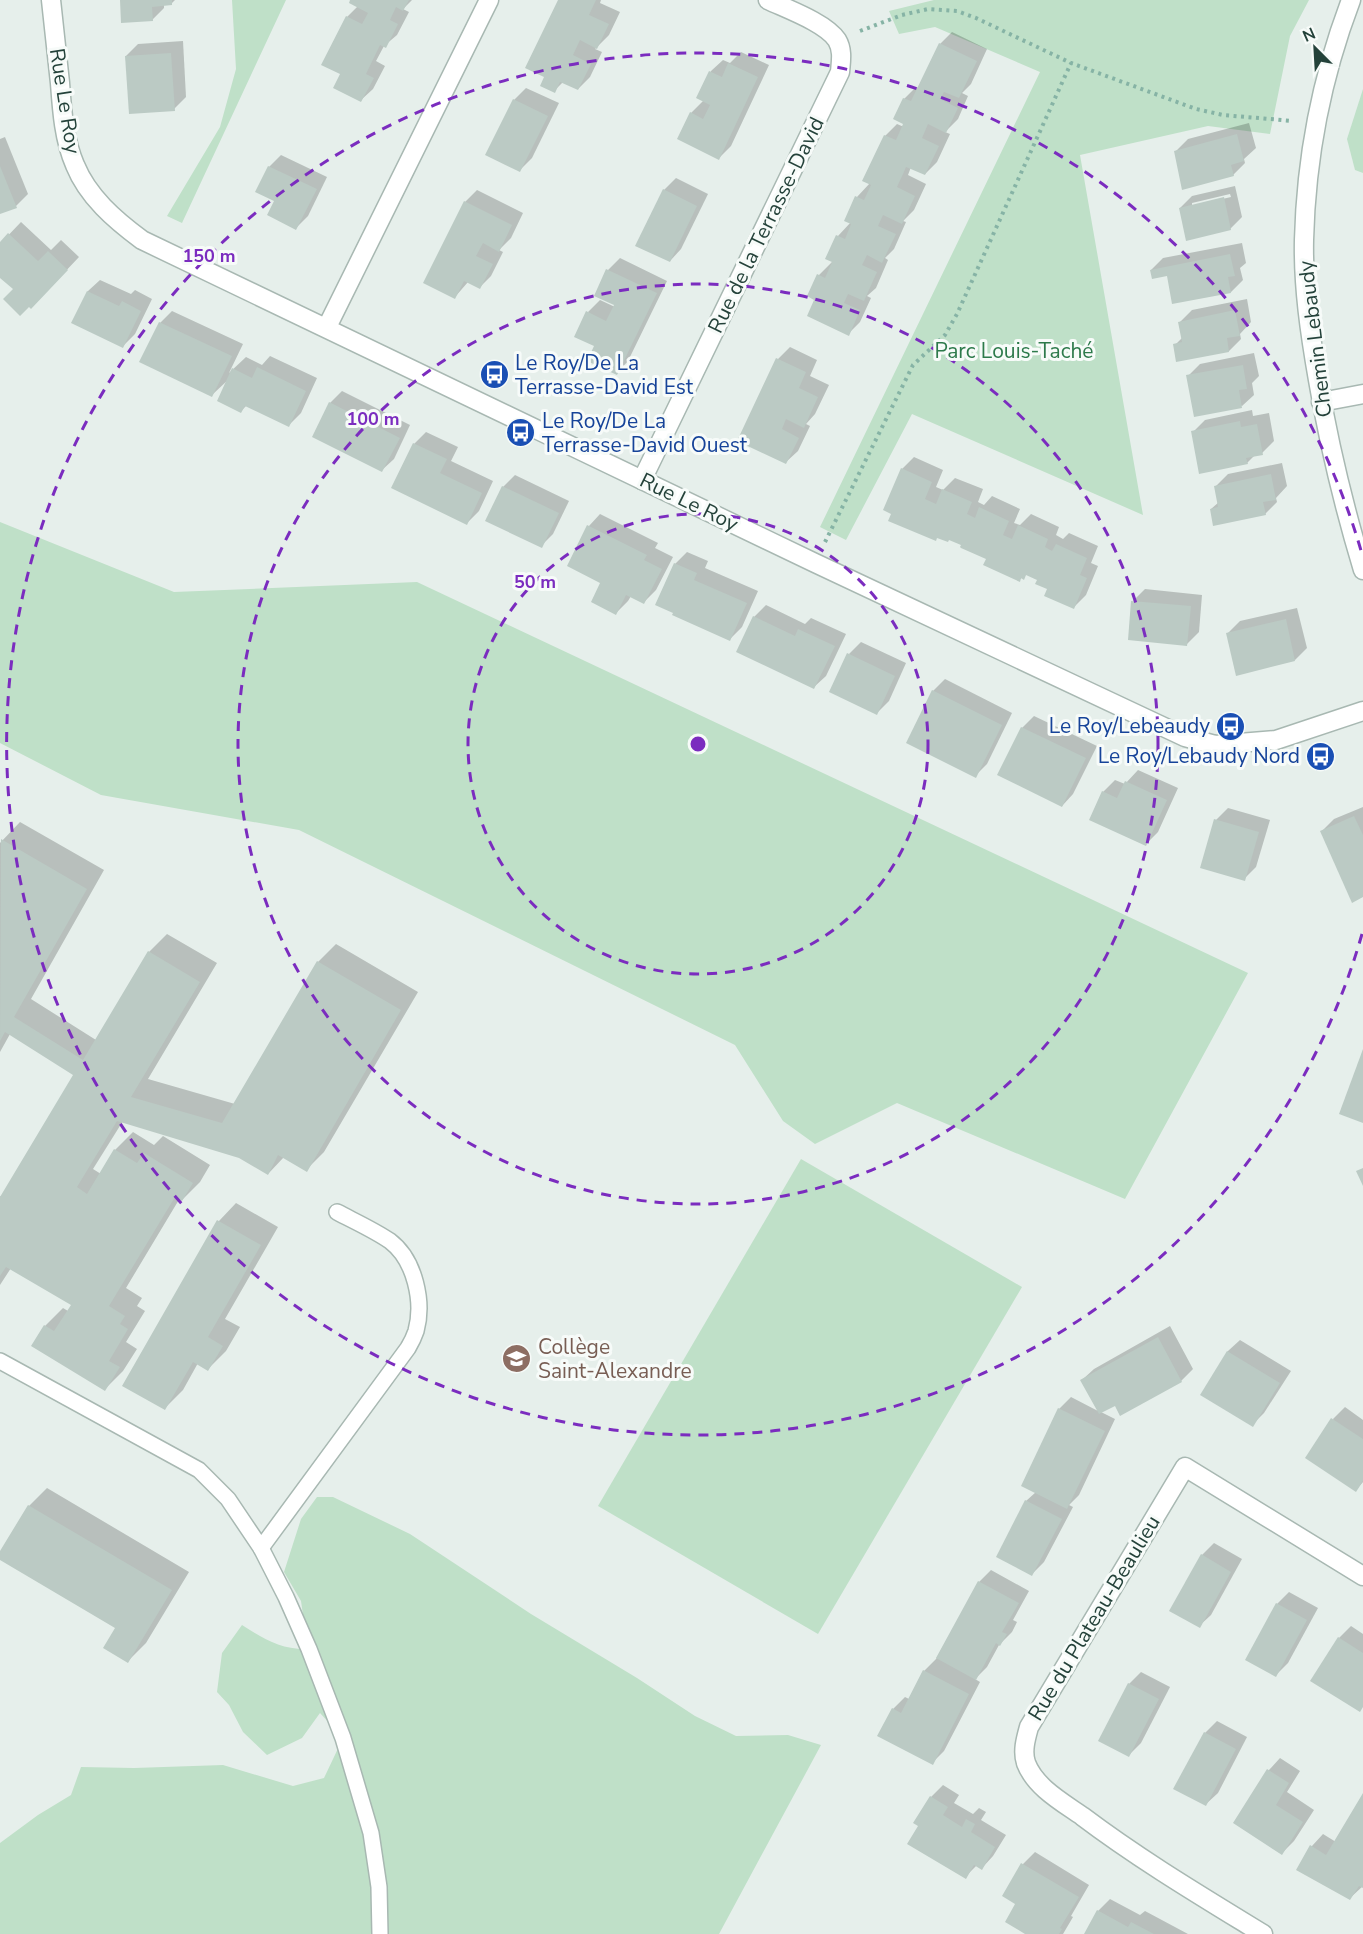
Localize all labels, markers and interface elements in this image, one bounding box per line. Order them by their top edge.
north arrow [1285,18,1345,78]
text: N [1299,23,1319,48]
street label: Rue Le Roy [43,46,87,156]
street label: Rue de la Terrasse-David [701,112,831,338]
text: 150 m [182,244,236,268]
street label: Chemin Lebaudy [1291,259,1339,419]
park label: Parc Louis-Taché [934,337,1094,365]
place label: Le Roy/De La Terrasse-David Est [515,349,694,401]
bus stop icon: Le Roy/De La Terrasse-David Est [478,359,510,391]
text: 100 m [346,407,400,431]
place label: Le Roy/De La Terrasse-David Ouest [542,407,748,459]
bus stop icon: Le Roy/De La Terrasse-David Ouest [505,417,537,449]
street label: Rue Le Roy [635,466,743,538]
text: 50 m [514,570,556,594]
bus stop icon: Le Roy/Lebeaudy [1215,710,1247,742]
place label: Le Roy/Lebeaudy [1049,712,1210,740]
centre of rings [688,734,708,754]
bus stop icon: Le Roy/Lebaudy Nord [1305,740,1337,772]
place label: Le Roy/Lebaudy Nord [1098,742,1300,770]
place label: Collège Saint-Alexandre [538,1333,692,1385]
school or university icon: Collège Saint-Alexandre [501,1343,533,1375]
street label: Rue du Plateau-Beaulieu [1021,1510,1167,1726]

